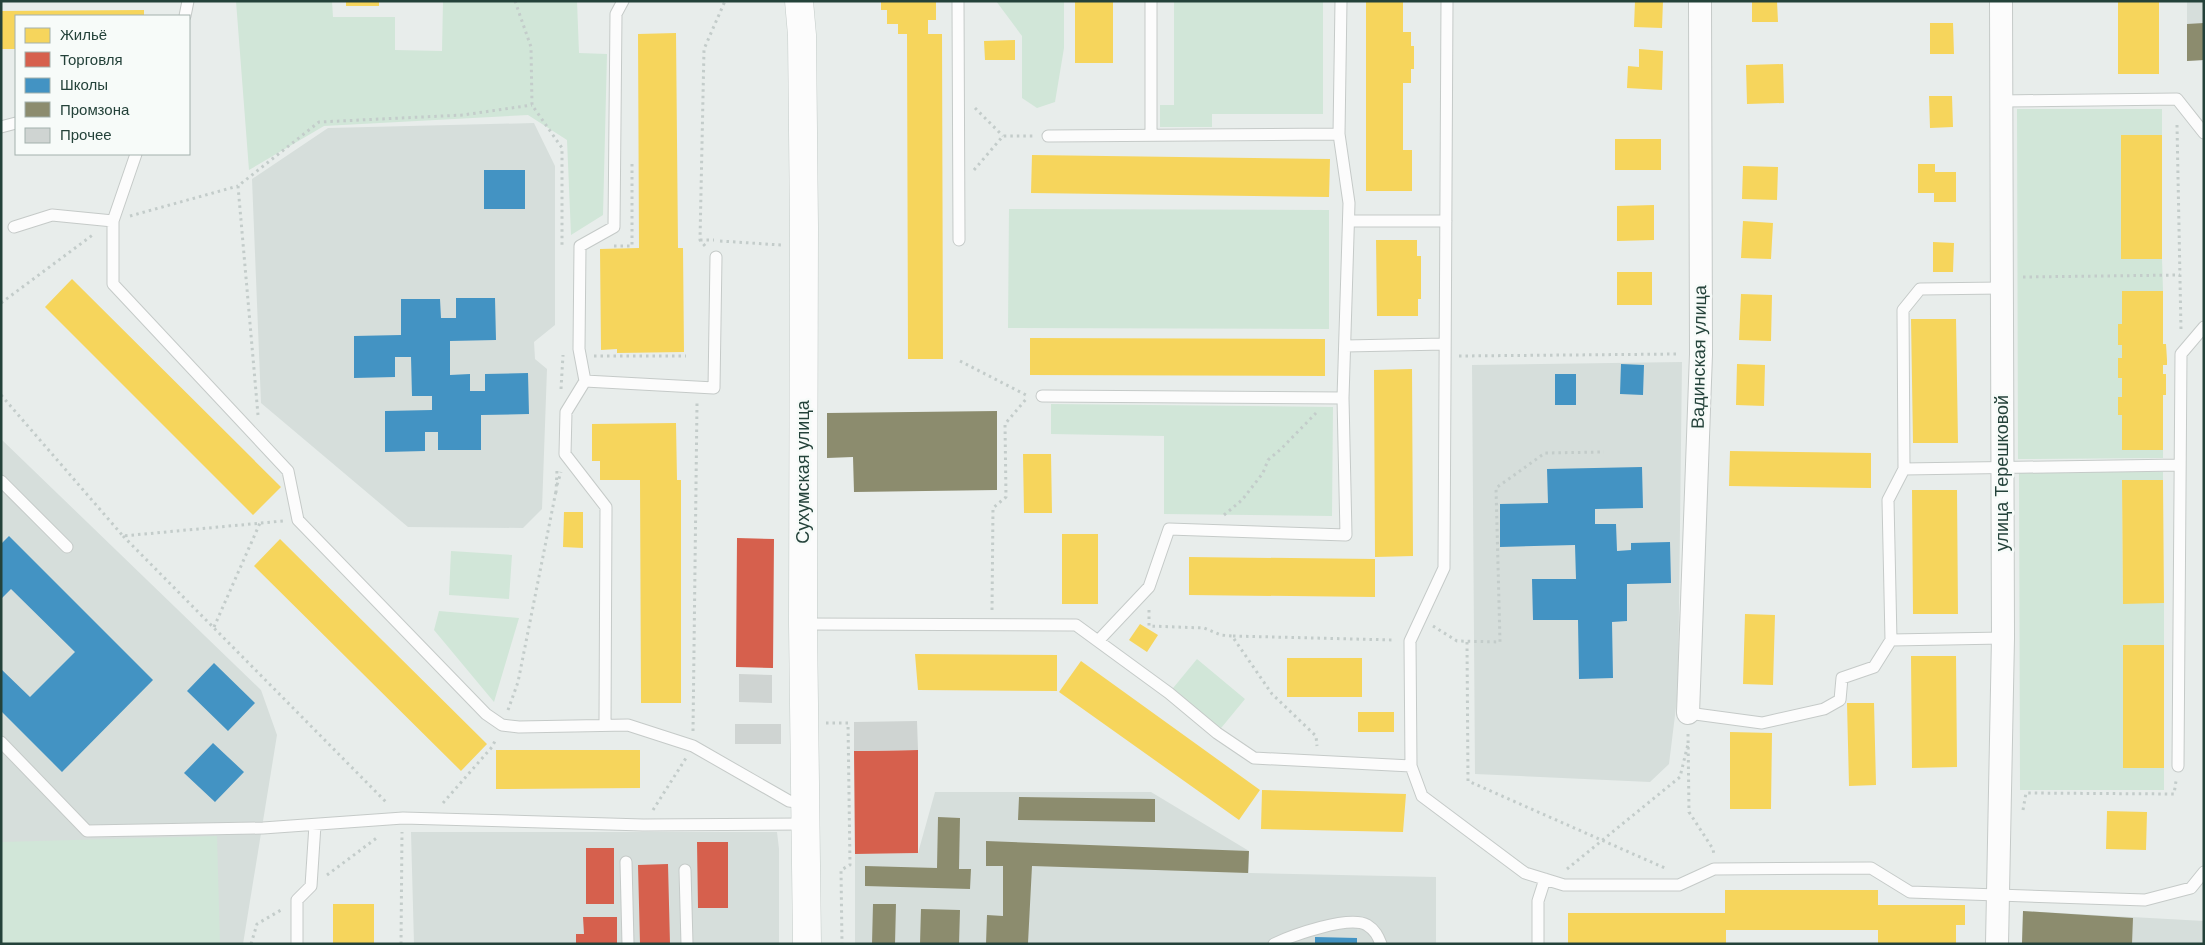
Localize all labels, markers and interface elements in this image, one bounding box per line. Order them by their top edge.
legend [15,15,190,155]
text: Жильё [60,25,107,45]
text: Торговля [60,50,123,70]
text: Школы [60,75,108,95]
text: Промзона [60,100,130,120]
text: Прочее [60,125,112,145]
street label: Вадинская улица [1686,284,1712,429]
street label: улица Терешковой [1990,395,2014,551]
street label: Сухумская улица [791,399,815,544]

